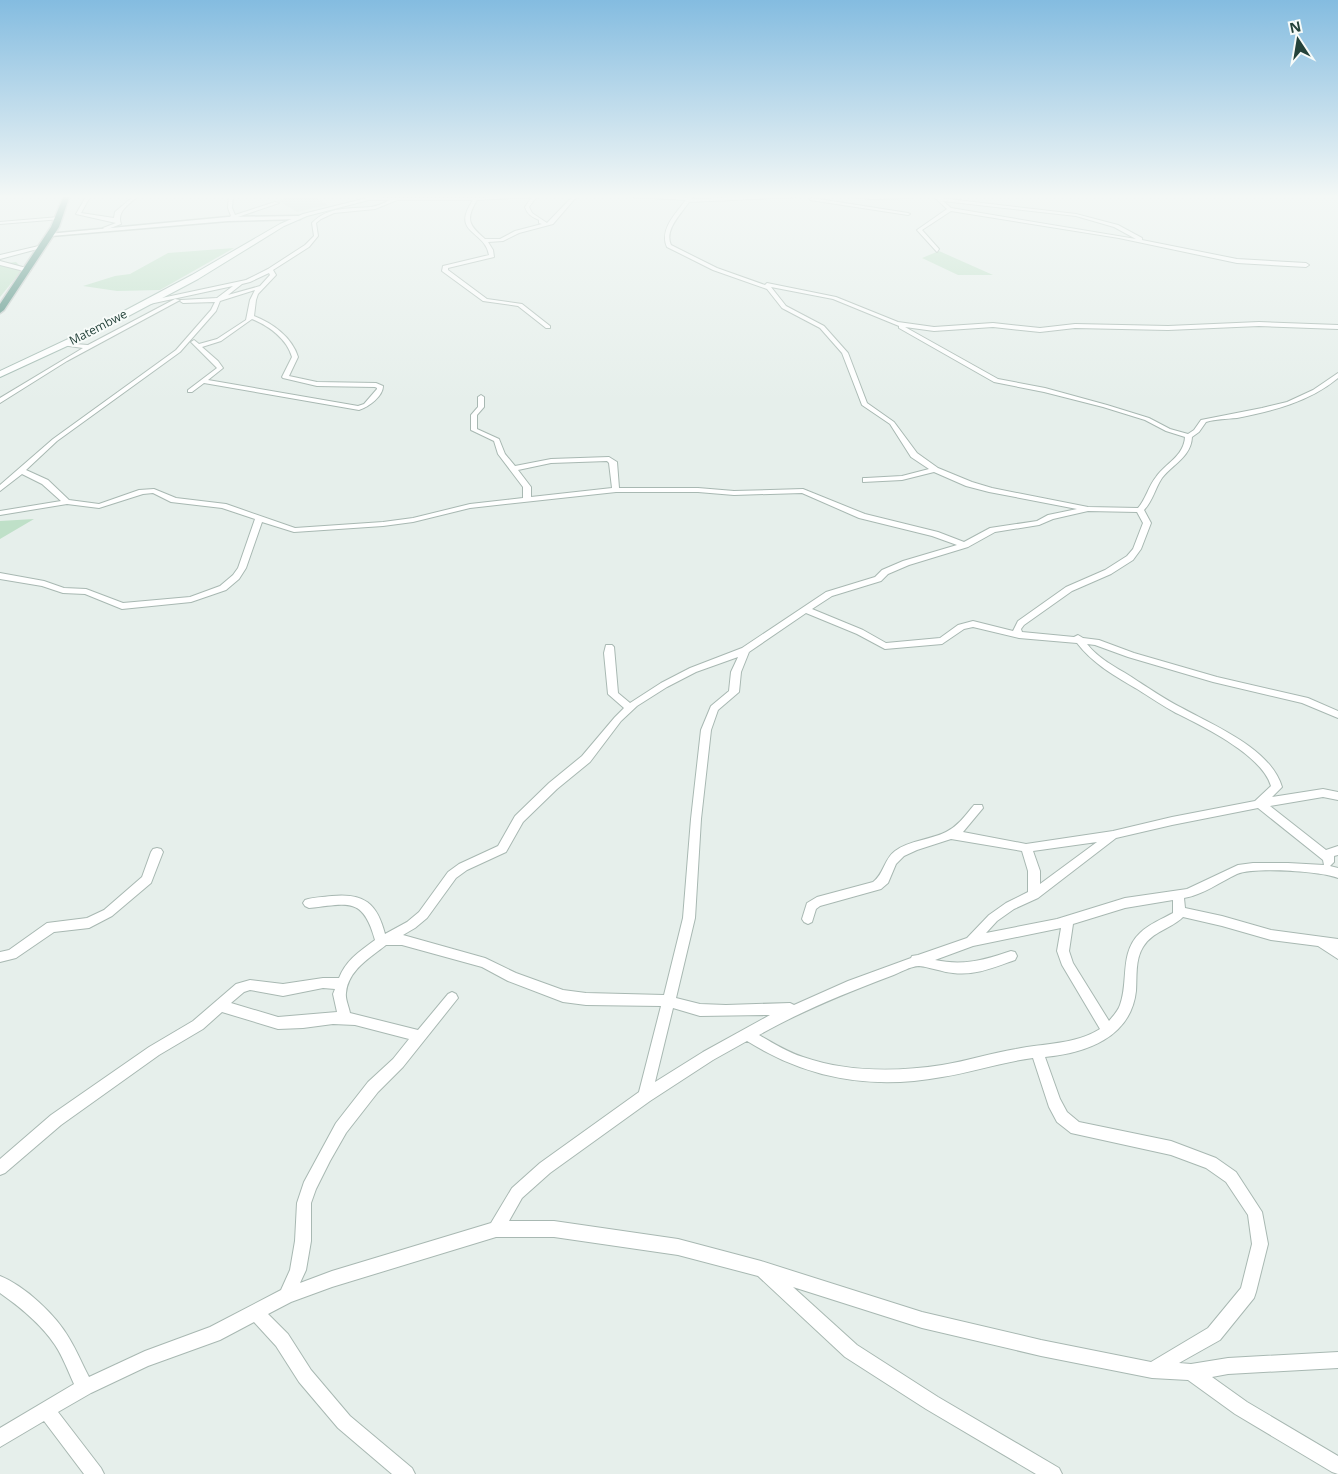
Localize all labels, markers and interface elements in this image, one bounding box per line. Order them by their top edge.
north arrow [1273,15,1323,65]
text: N [1288,16,1303,37]
street label: Matembwe [66,305,130,349]

